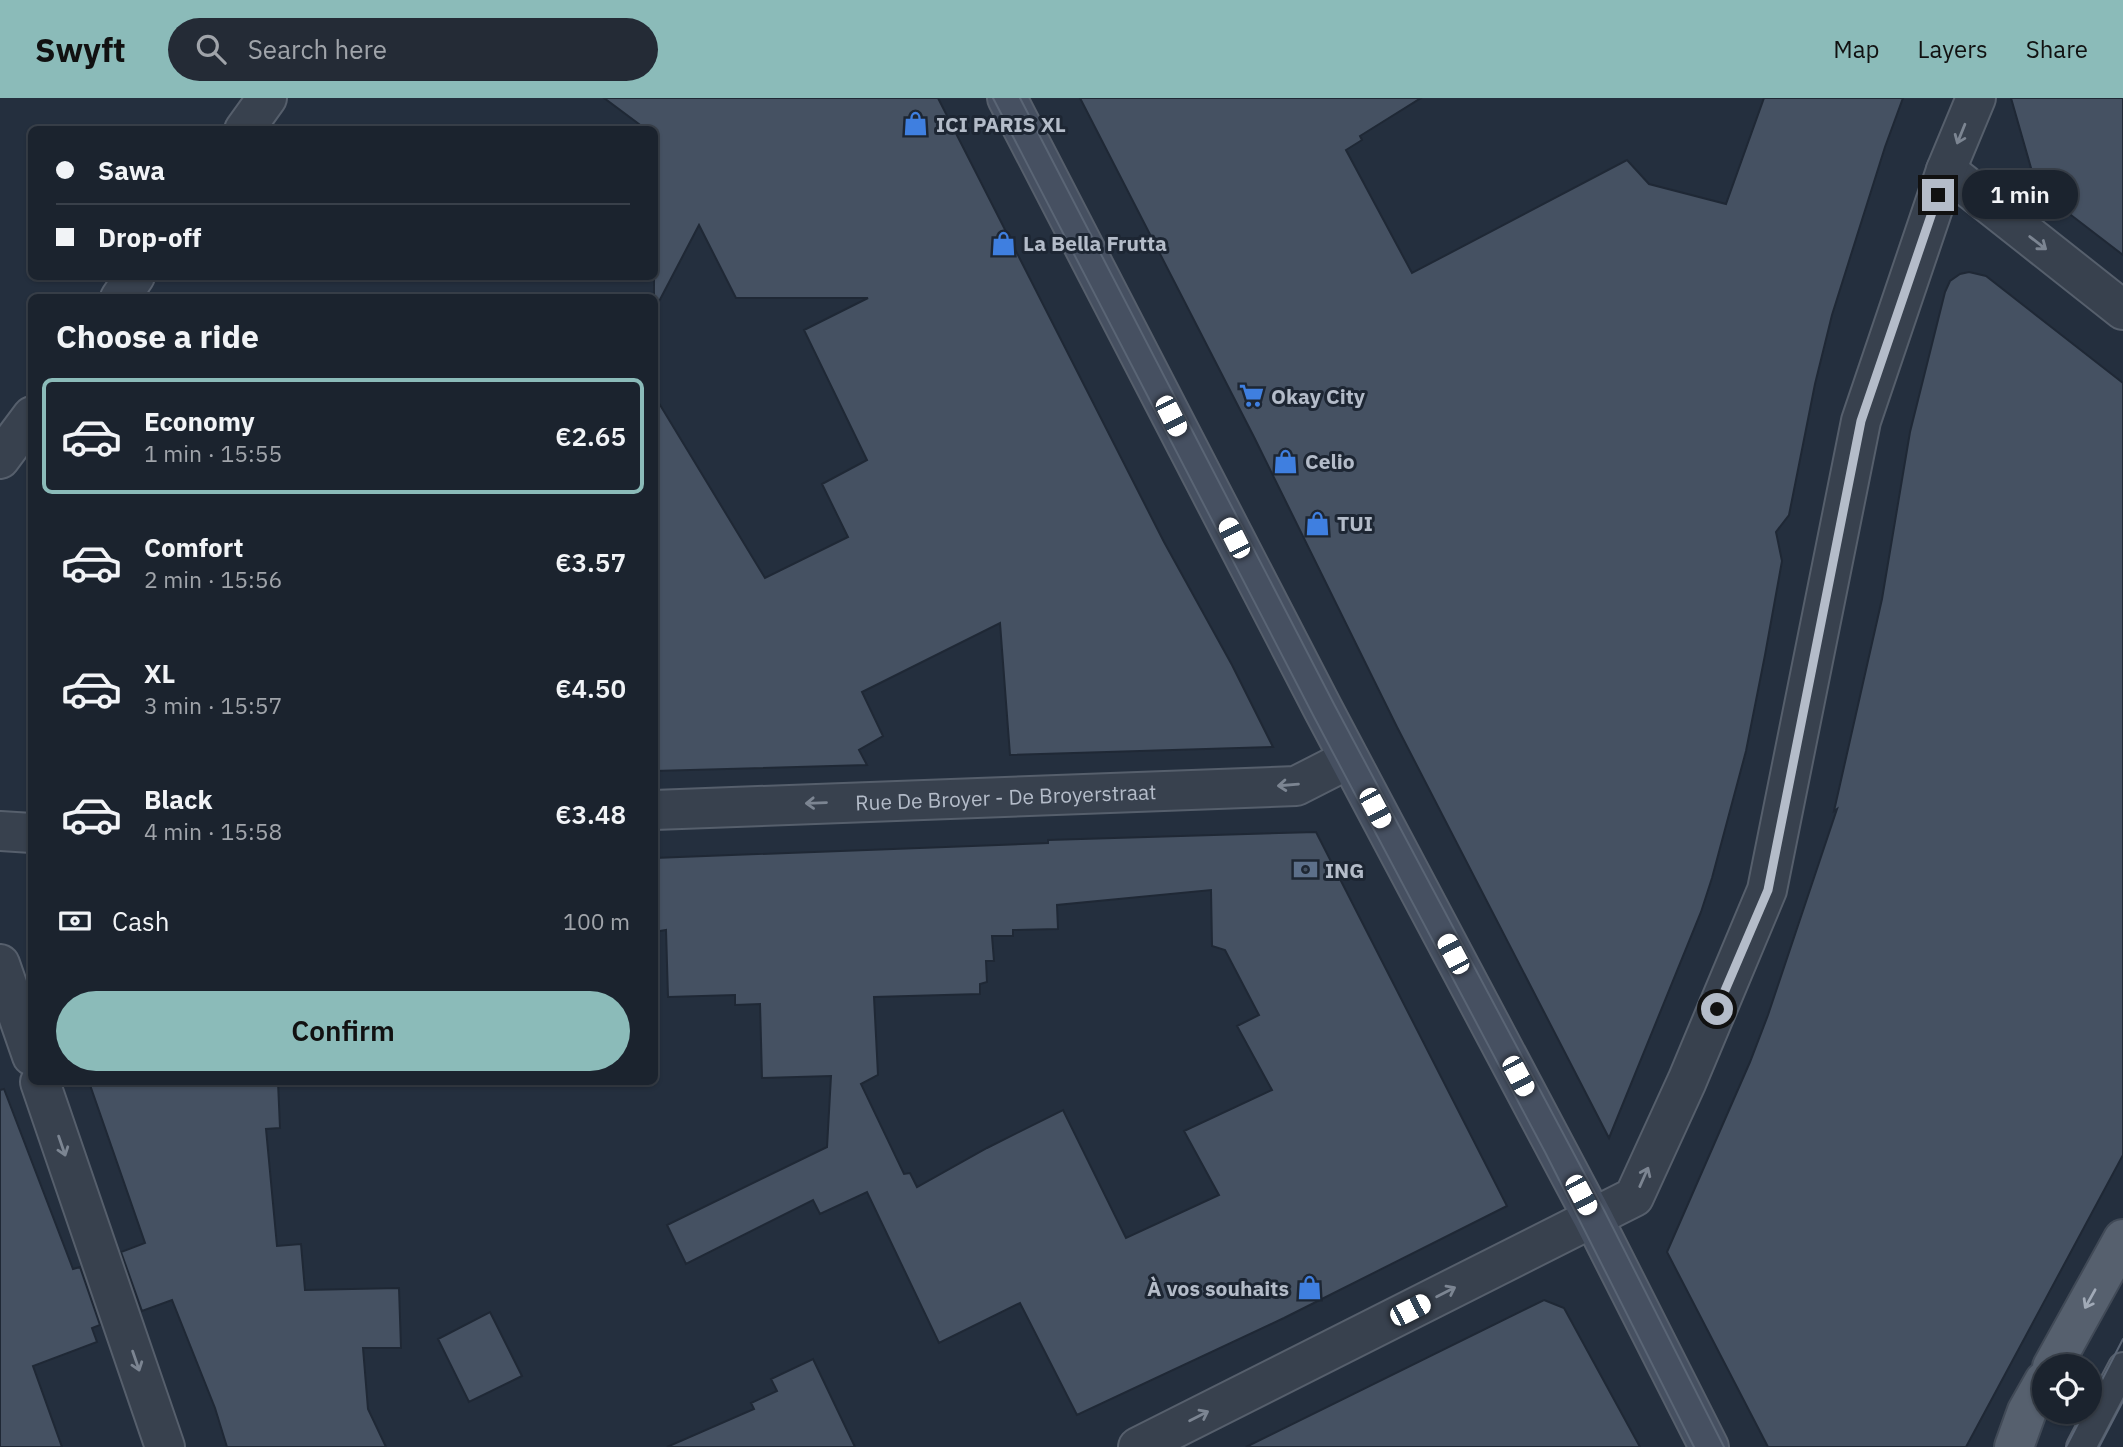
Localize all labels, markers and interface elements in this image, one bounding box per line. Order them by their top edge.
search box [168,18,658,81]
text: Swyft [35,28,126,71]
icon: search [192,30,230,68]
text: Search here [248,32,387,66]
text: Map [1833,33,1880,65]
text: Layers [1918,33,1988,65]
text: Share [2026,33,2088,65]
shop icon: ICI PARIS XL [902,110,930,138]
place label: ICI PARIS XL [936,110,1066,138]
one-way arrow [1954,123,1967,144]
text: Sawa [98,153,165,187]
callout: 1 min [1962,170,2078,220]
route end [1922,179,1954,211]
text: 1 min [1990,179,2050,209]
text: Drop-off [98,220,201,254]
shop icon: La Bella Frutta [989,229,1017,257]
place label: La Bella Frutta [1023,229,1167,257]
one-way arrow [2028,235,2047,250]
text: Choose a ride [56,315,259,357]
supermarket icon: Okay City [1237,382,1265,410]
place label: Okay City [1271,382,1366,410]
car [1153,393,1190,439]
text: Economy [144,404,255,438]
icon: car [60,405,123,468]
text: €2.65 [555,419,626,453]
text: 1 min · 15:55 [144,438,282,468]
shop icon: Celio [1271,447,1299,475]
place label: Celio [1305,447,1355,475]
shop icon: TUI [1303,509,1331,537]
place label: TUI [1337,509,1373,537]
car [1216,515,1253,561]
text: Comfort [144,530,243,564]
icon: car [60,531,123,594]
text: €3.57 [555,545,626,579]
text: 2 min · 15:56 [144,564,282,594]
text: XL [144,656,175,690]
icon: car [60,657,123,720]
text: €4.50 [555,671,626,705]
text: 3 min · 15:57 [144,690,282,720]
street label: Rue De Broyer - De Broyerstraat [855,777,1157,816]
one-way arrow [1277,779,1300,792]
text: Black [144,782,212,816]
icon: car [60,783,123,846]
car [1356,785,1395,831]
text: €3.48 [555,797,626,831]
one-way arrow [804,797,827,810]
text: 4 min · 15:58 [144,816,282,846]
bank icon: ING [1291,856,1319,884]
place label: ING [1325,856,1364,884]
icon: cash [56,902,94,940]
text: Cash [112,904,169,938]
text: 100 m [563,906,630,936]
car [1434,931,1473,977]
button: Confirm [56,991,630,1071]
route start [1701,993,1733,1025]
car [1499,1053,1538,1099]
one-way arrow [56,1135,69,1157]
one-way arrow [1638,1166,1651,1188]
car [1562,1172,1601,1218]
place label: À vos souhaits [1147,1274,1289,1302]
shop icon: À vos souhaits [1295,1274,1323,1302]
one-way arrow [1435,1285,1456,1299]
one-way arrow [2083,1289,2097,1309]
car [1387,1291,1434,1329]
one-way arrow [131,1350,143,1372]
map controls [2032,1354,2102,1424]
button: locate [2032,1354,2102,1424]
one-way arrow [1188,1409,1209,1423]

